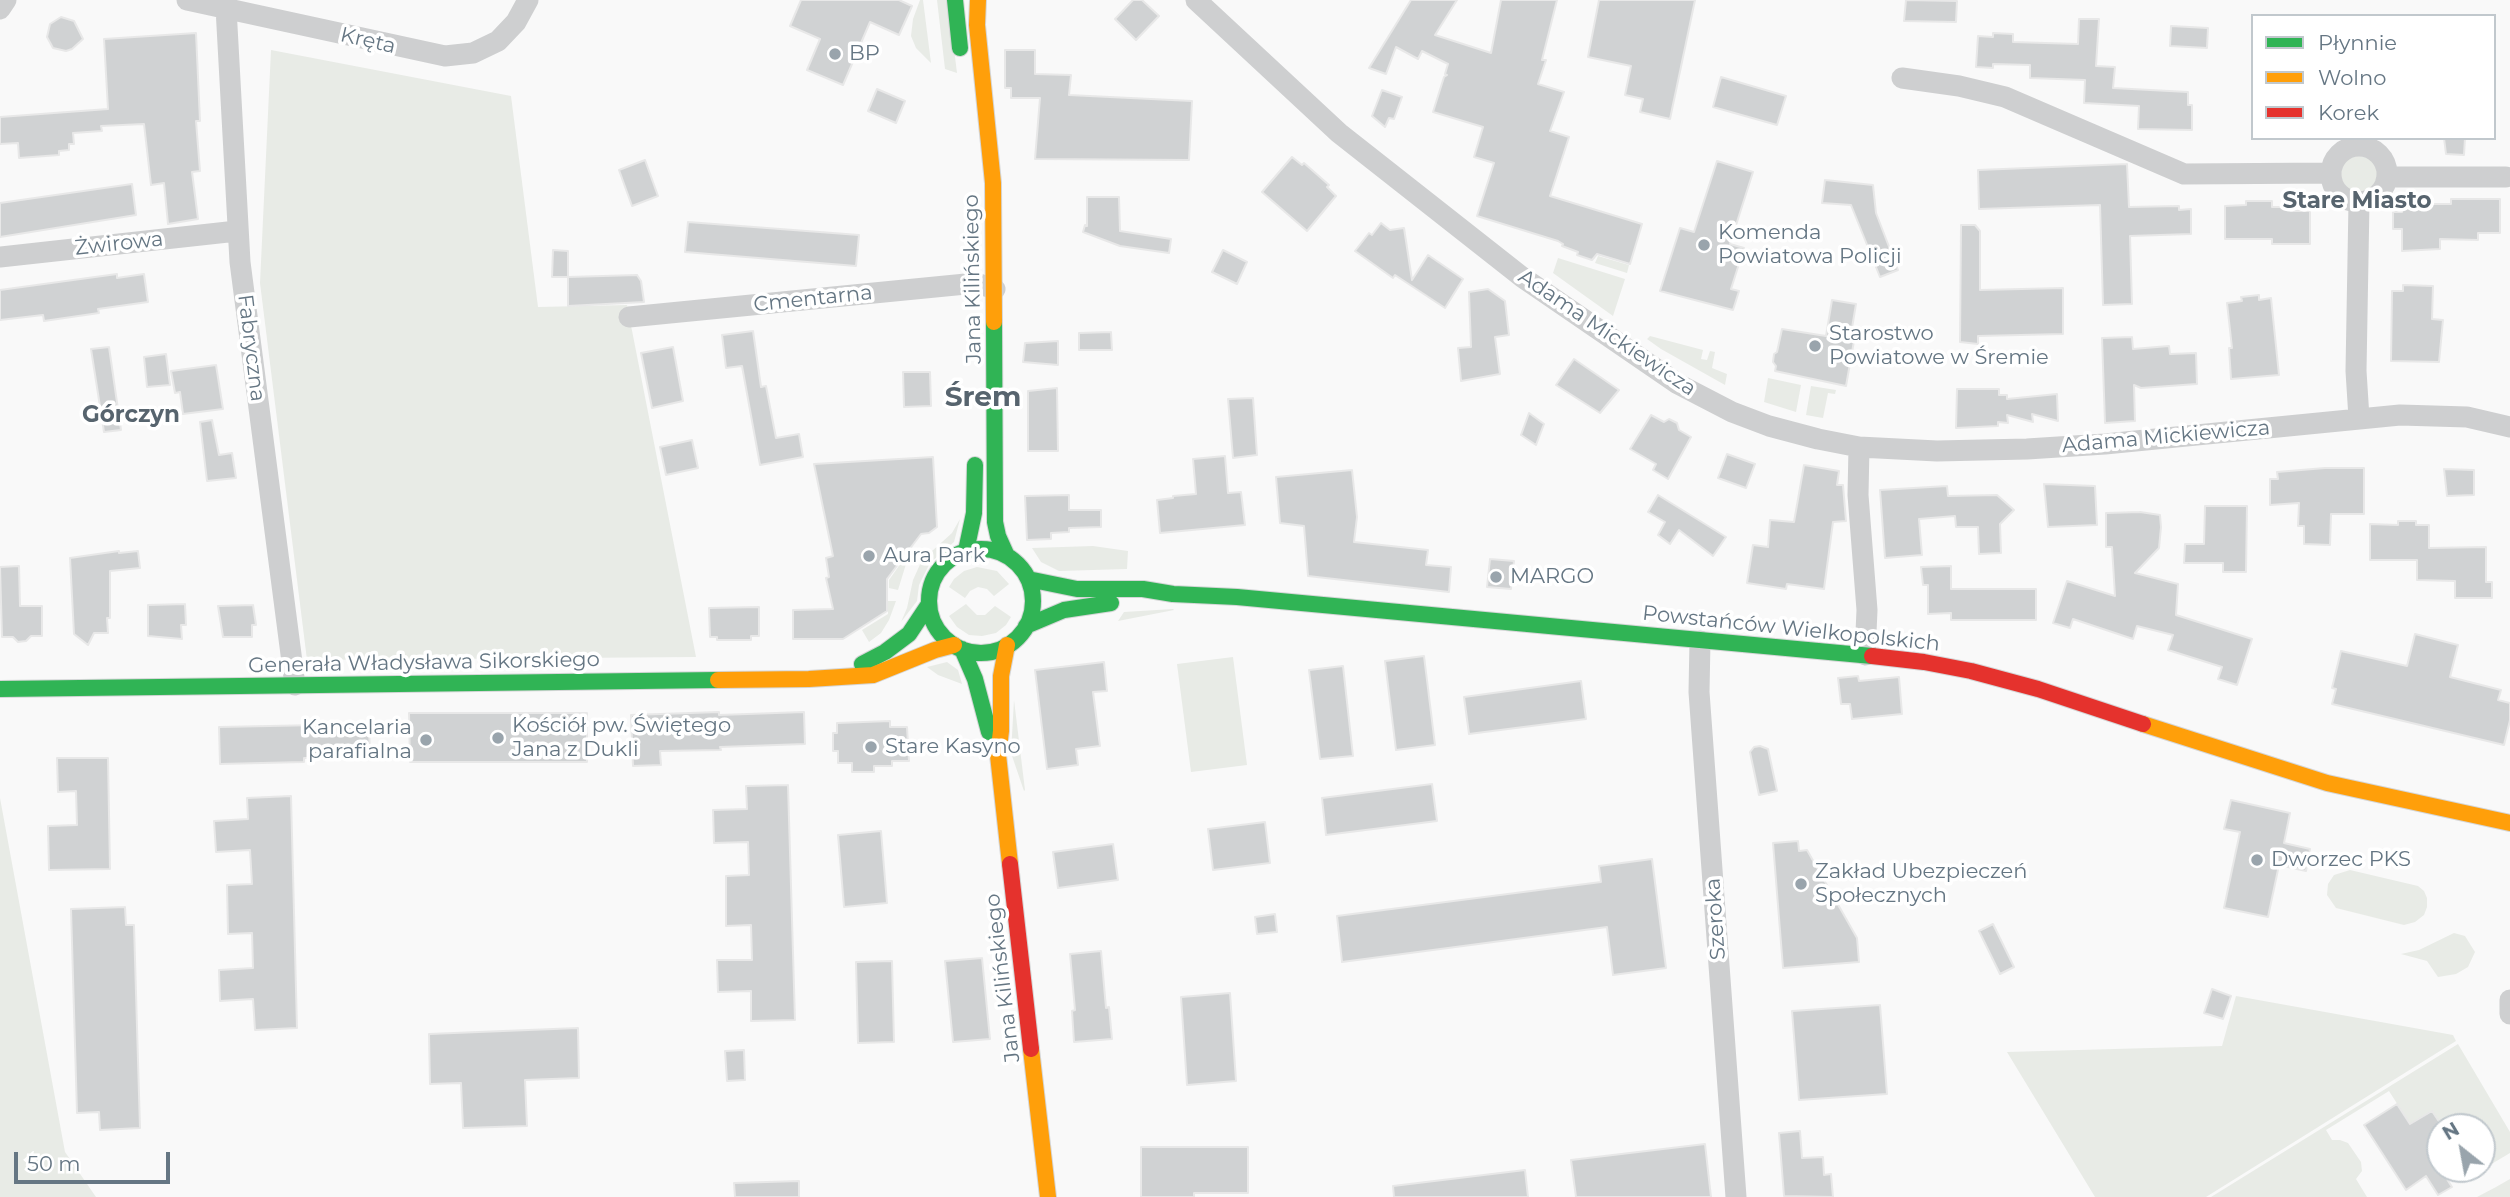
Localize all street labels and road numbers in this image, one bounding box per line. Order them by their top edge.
street label: Kręta [338,22,398,60]
street label: Jana Kilińskiego [959,194,987,364]
street label: Żwirowa [73,227,165,261]
street label: Adama Mickiewicza [1513,264,1701,402]
street label: Cmentarna [752,280,874,318]
street label: Fabryczna [232,293,270,403]
street label: Adama Mickiewicza [2061,415,2271,459]
street label: Powstańców Wielkopolskich [1641,601,1941,657]
street label: Generała Władysława Sikorskiego [248,647,600,679]
street label: Szeroka [1701,877,1731,961]
street label: Jana Kilińskiego [980,892,1026,1064]

